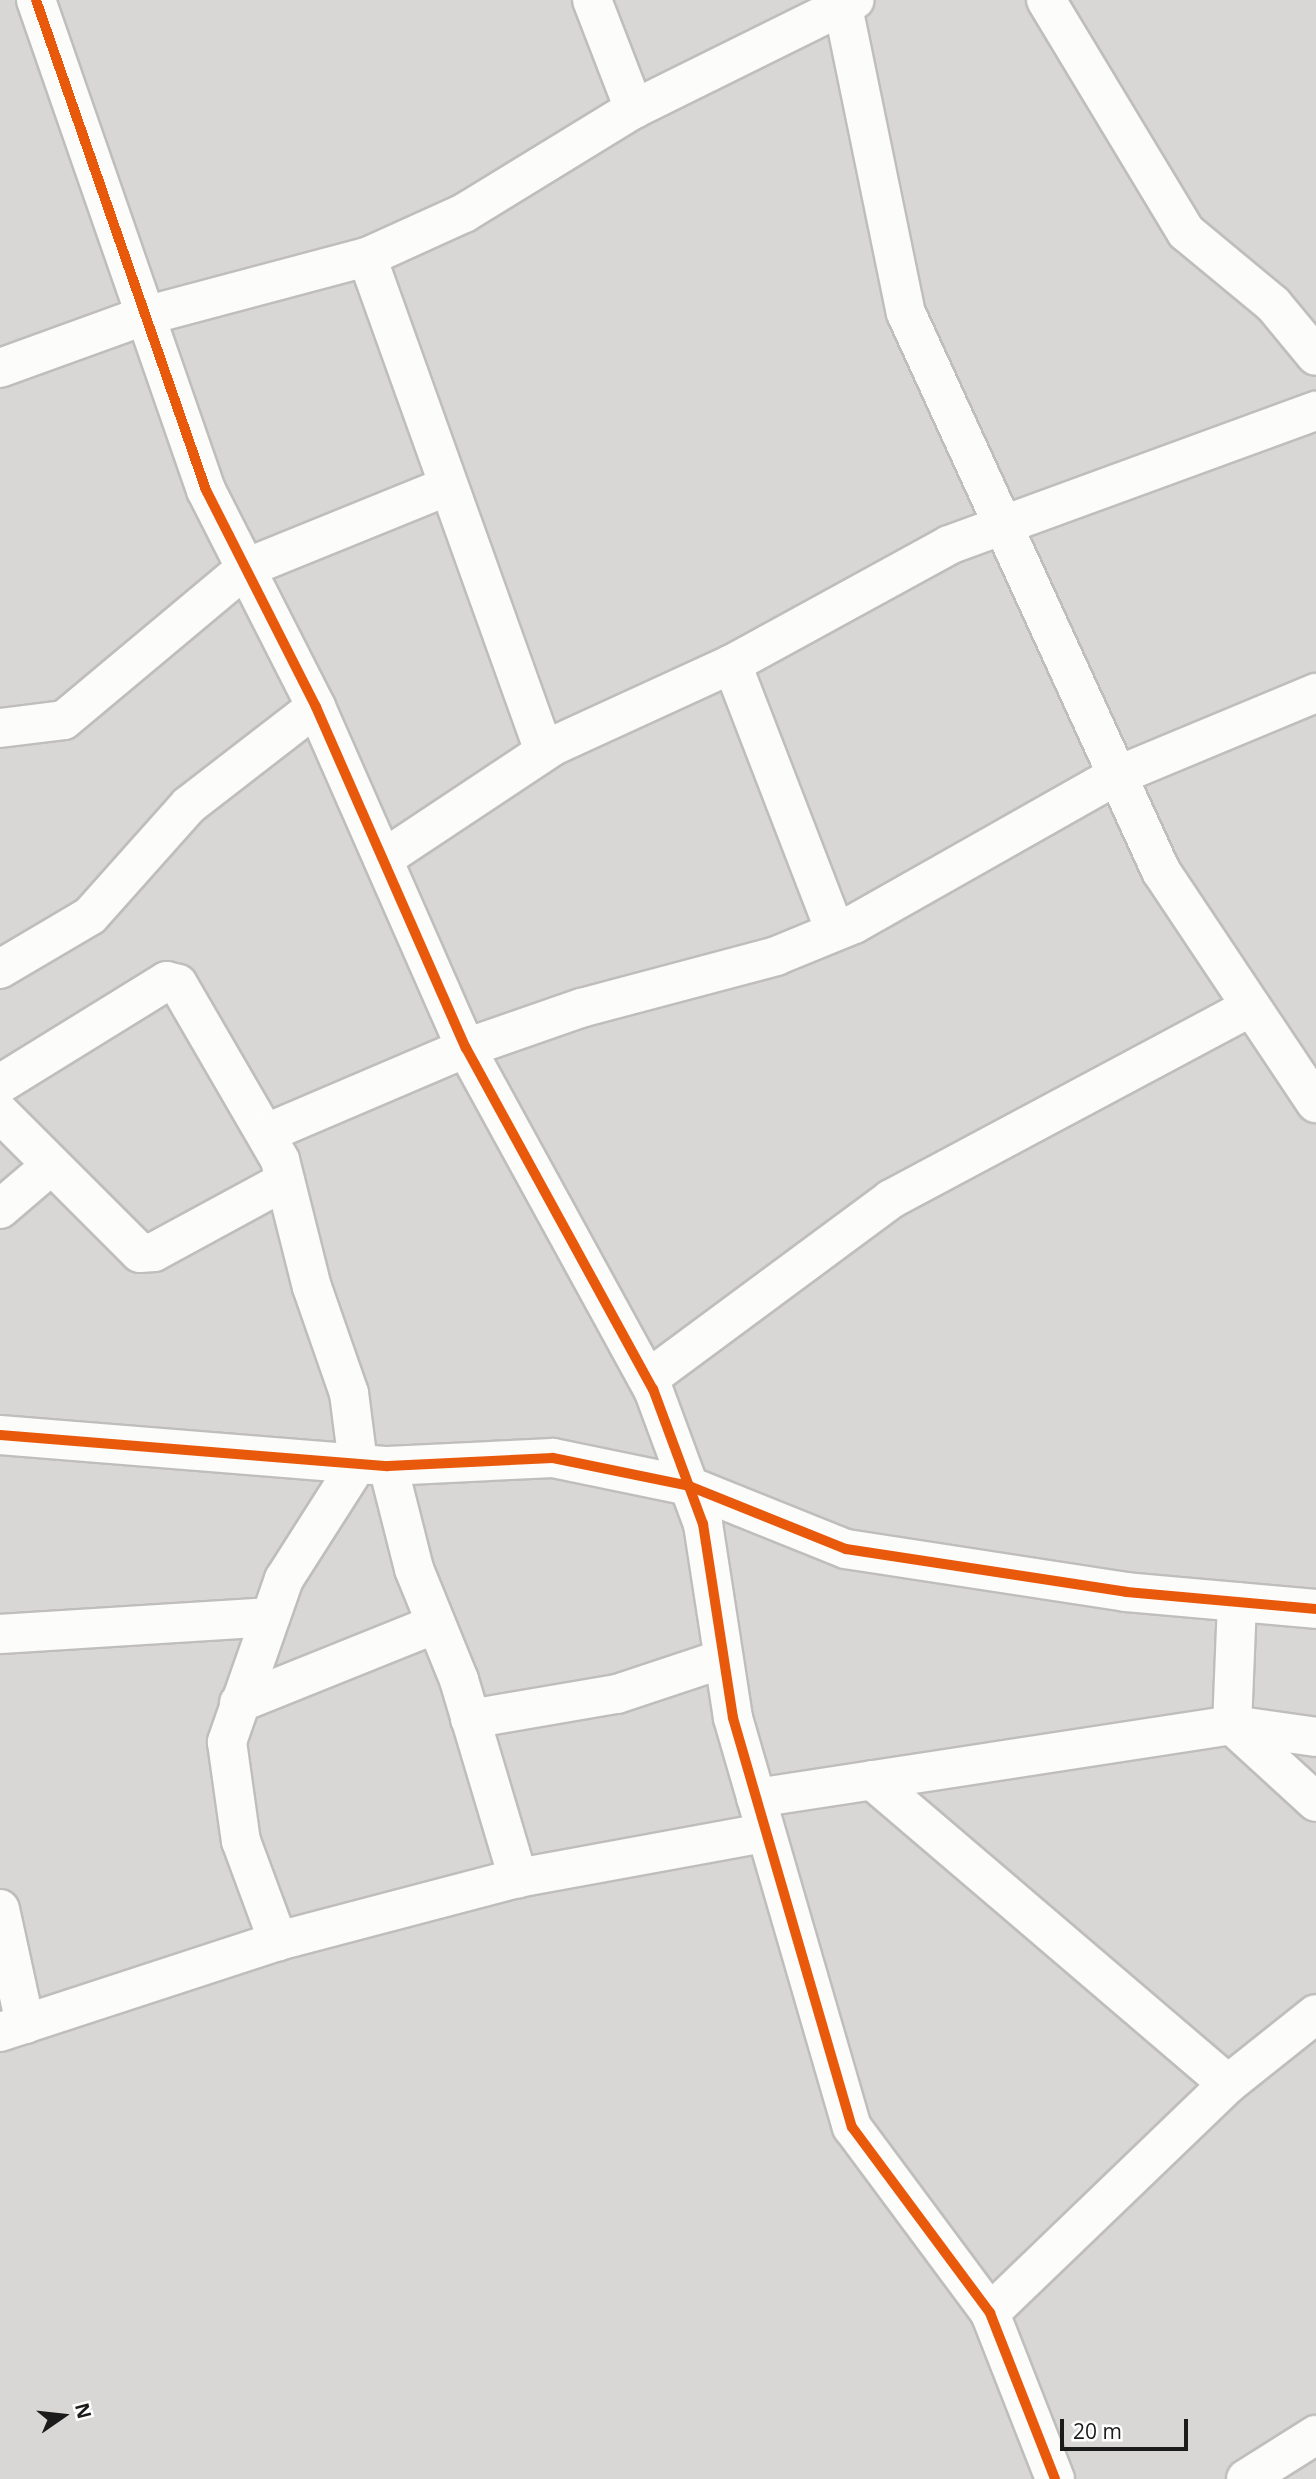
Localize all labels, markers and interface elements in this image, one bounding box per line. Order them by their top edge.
north arrow [28,2381,98,2451]
text: N [69,2400,98,2422]
scale bar [1064,2406,1192,2450]
text: 20 m [1073,2417,1122,2445]

